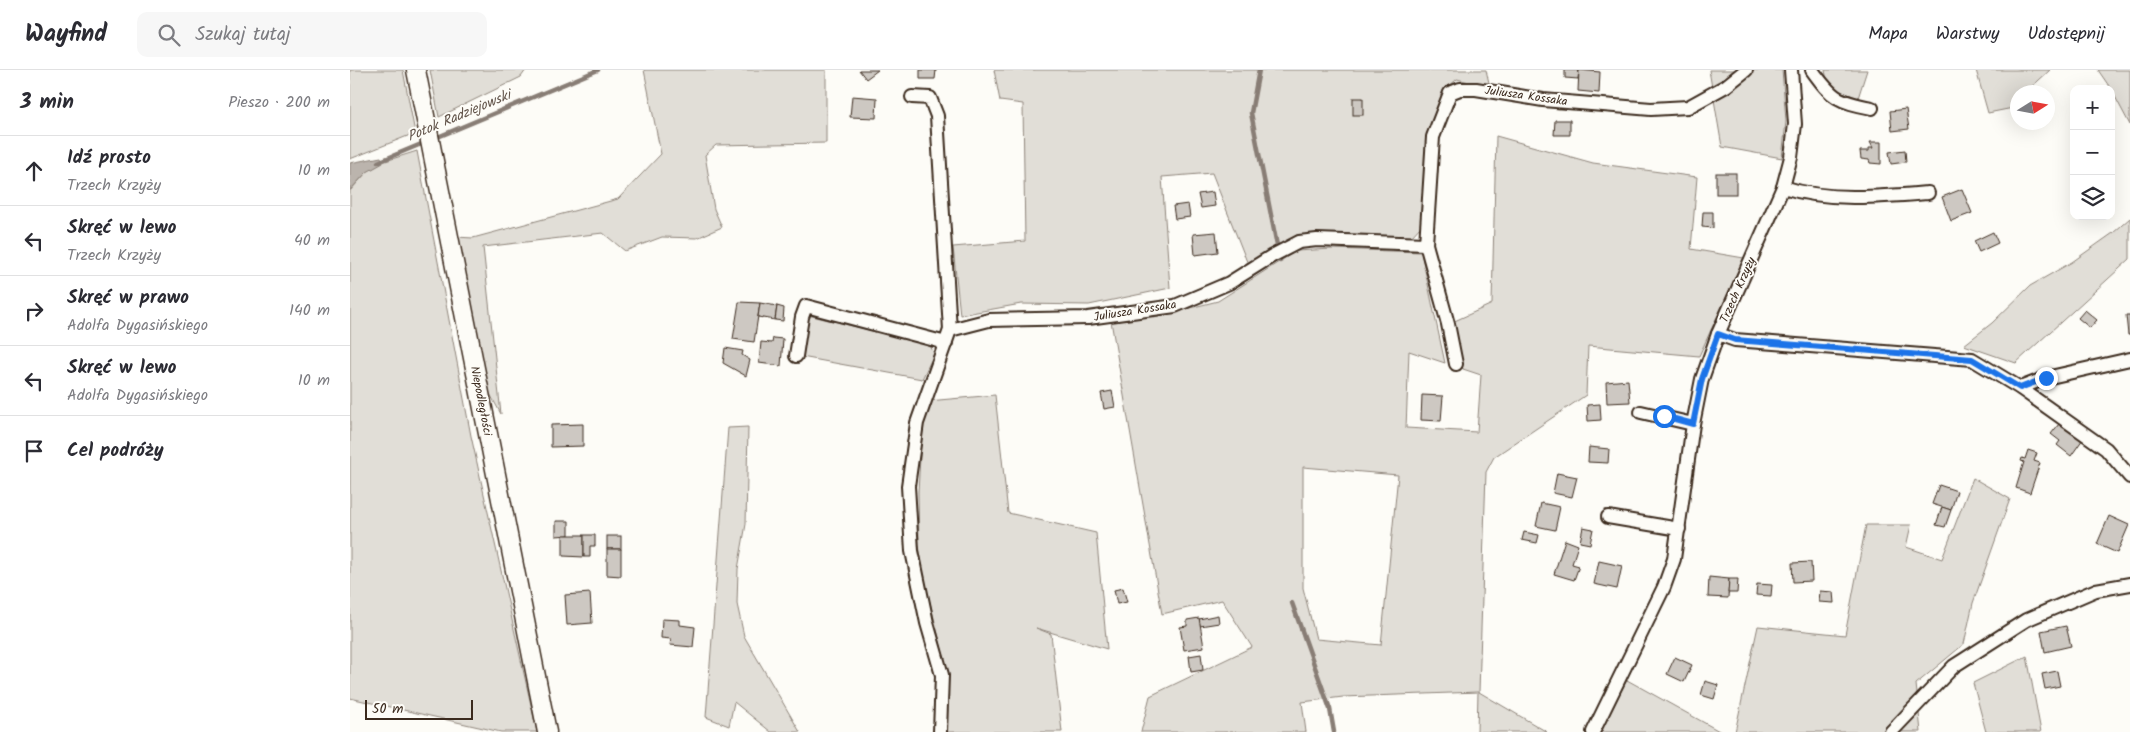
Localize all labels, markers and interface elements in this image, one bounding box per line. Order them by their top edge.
search box [137,12,487,57]
text: Wayfind [25,15,107,54]
text: Szukaj tutaj [195,20,291,50]
text: Mapa [1868,20,1908,49]
text: Warstwy [1936,20,2000,49]
text: Udostępnij [2028,20,2105,49]
icon: search [155,21,183,49]
street label: Juliusza Kossaka [1483,81,1569,111]
water label: Potok Radziejowski [404,83,517,148]
north arrow [2010,85,2055,130]
map controls [2070,85,2115,220]
button: + [2070,85,2115,130]
text: 3 min [20,86,74,119]
text: Pieszo · 200 m [228,90,330,115]
button: − [2070,130,2115,175]
text: Idź prosto [67,143,151,173]
icon: ahead [20,157,48,185]
text: 10 m [298,158,330,183]
text: Trzech Krzyży [67,173,161,198]
button: layers [2070,175,2115,220]
text: Skręć w lewo [67,213,176,243]
icon: left [20,227,48,255]
text: 40 m [294,228,330,253]
text: Trzech Krzyży [67,243,161,268]
street label: Trzech Krzyży [1715,254,1761,326]
text: Skręć w prawo [67,283,189,313]
street label: Juliusza Kossaka [1092,295,1178,327]
icon: right [20,297,48,325]
text: 140 m [289,298,330,323]
text: Adolfa Dygasińskiego [67,313,208,338]
text: Skręć w lewo [67,353,176,383]
street label: Niepodległości [465,365,497,439]
icon: left [20,367,48,395]
route end [2035,367,2058,390]
text: 10 m [298,368,330,393]
text: Adolfa Dygasińskiego [67,383,208,408]
route start [1653,405,1676,428]
text: Cel podróży [67,436,164,466]
icon: arrive [20,437,48,465]
scale bar [365,697,472,720]
text: 50 m [372,698,403,720]

